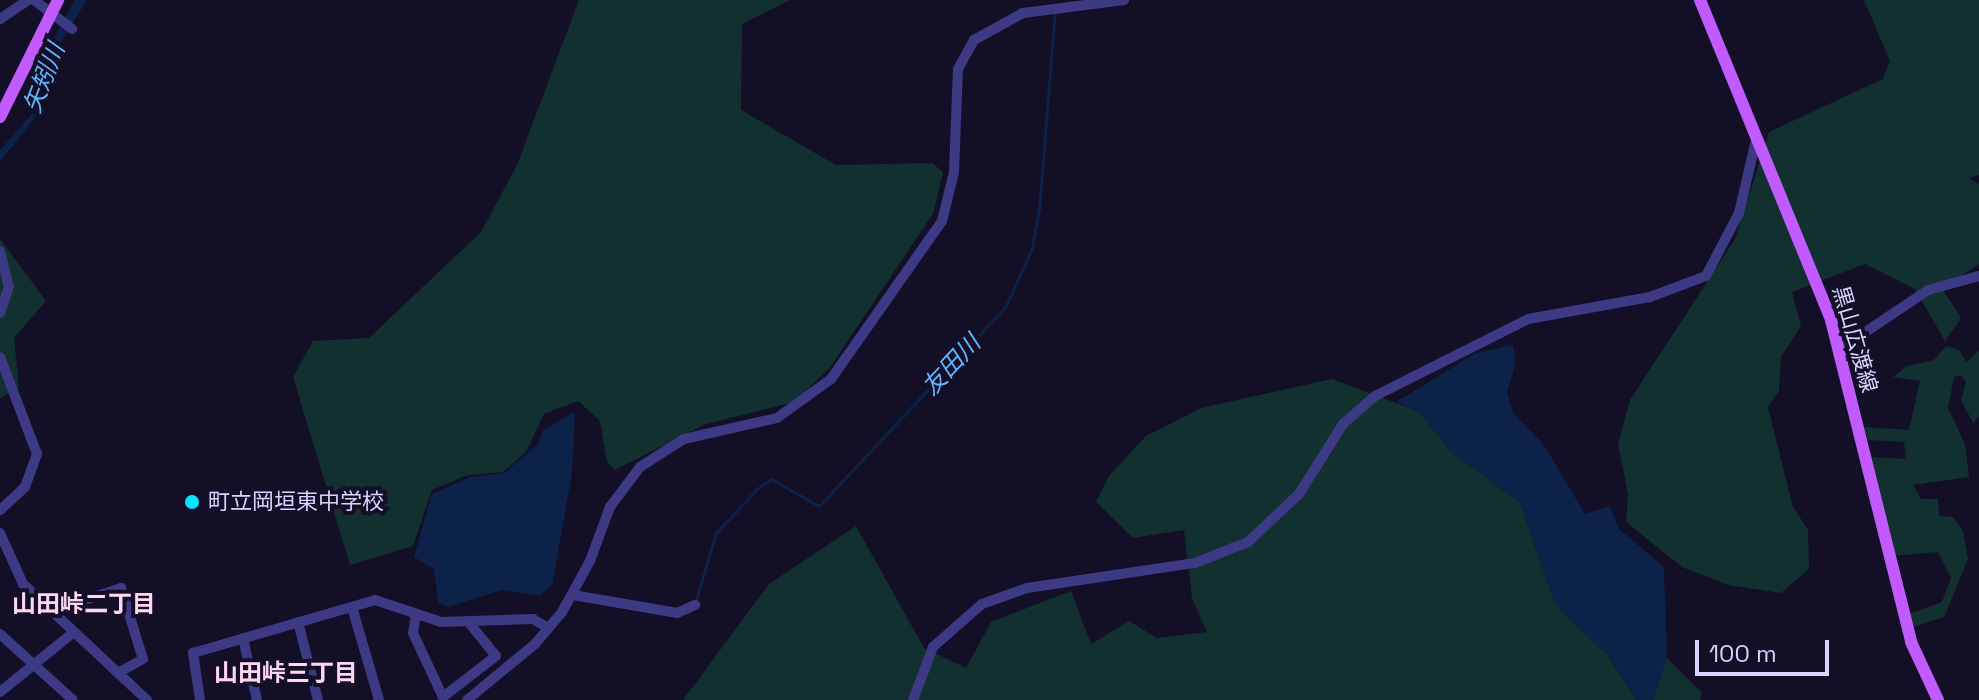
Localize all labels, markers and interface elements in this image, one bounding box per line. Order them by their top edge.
water label: 矢矧川 [18,39,70,117]
street label: 黒山広渡線 [1827,282,1883,396]
water label: 友田川 [916,329,986,401]
place label: 町立岡垣東中学校 [208,489,384,515]
marker: 町立岡垣東中学校 [183,493,201,511]
district label: 山田峠二丁目 [12,590,156,618]
scale bar [1699,624,1833,674]
text: 100 m [1709,638,1777,669]
district label: 山田峠三丁目 [214,659,358,687]

